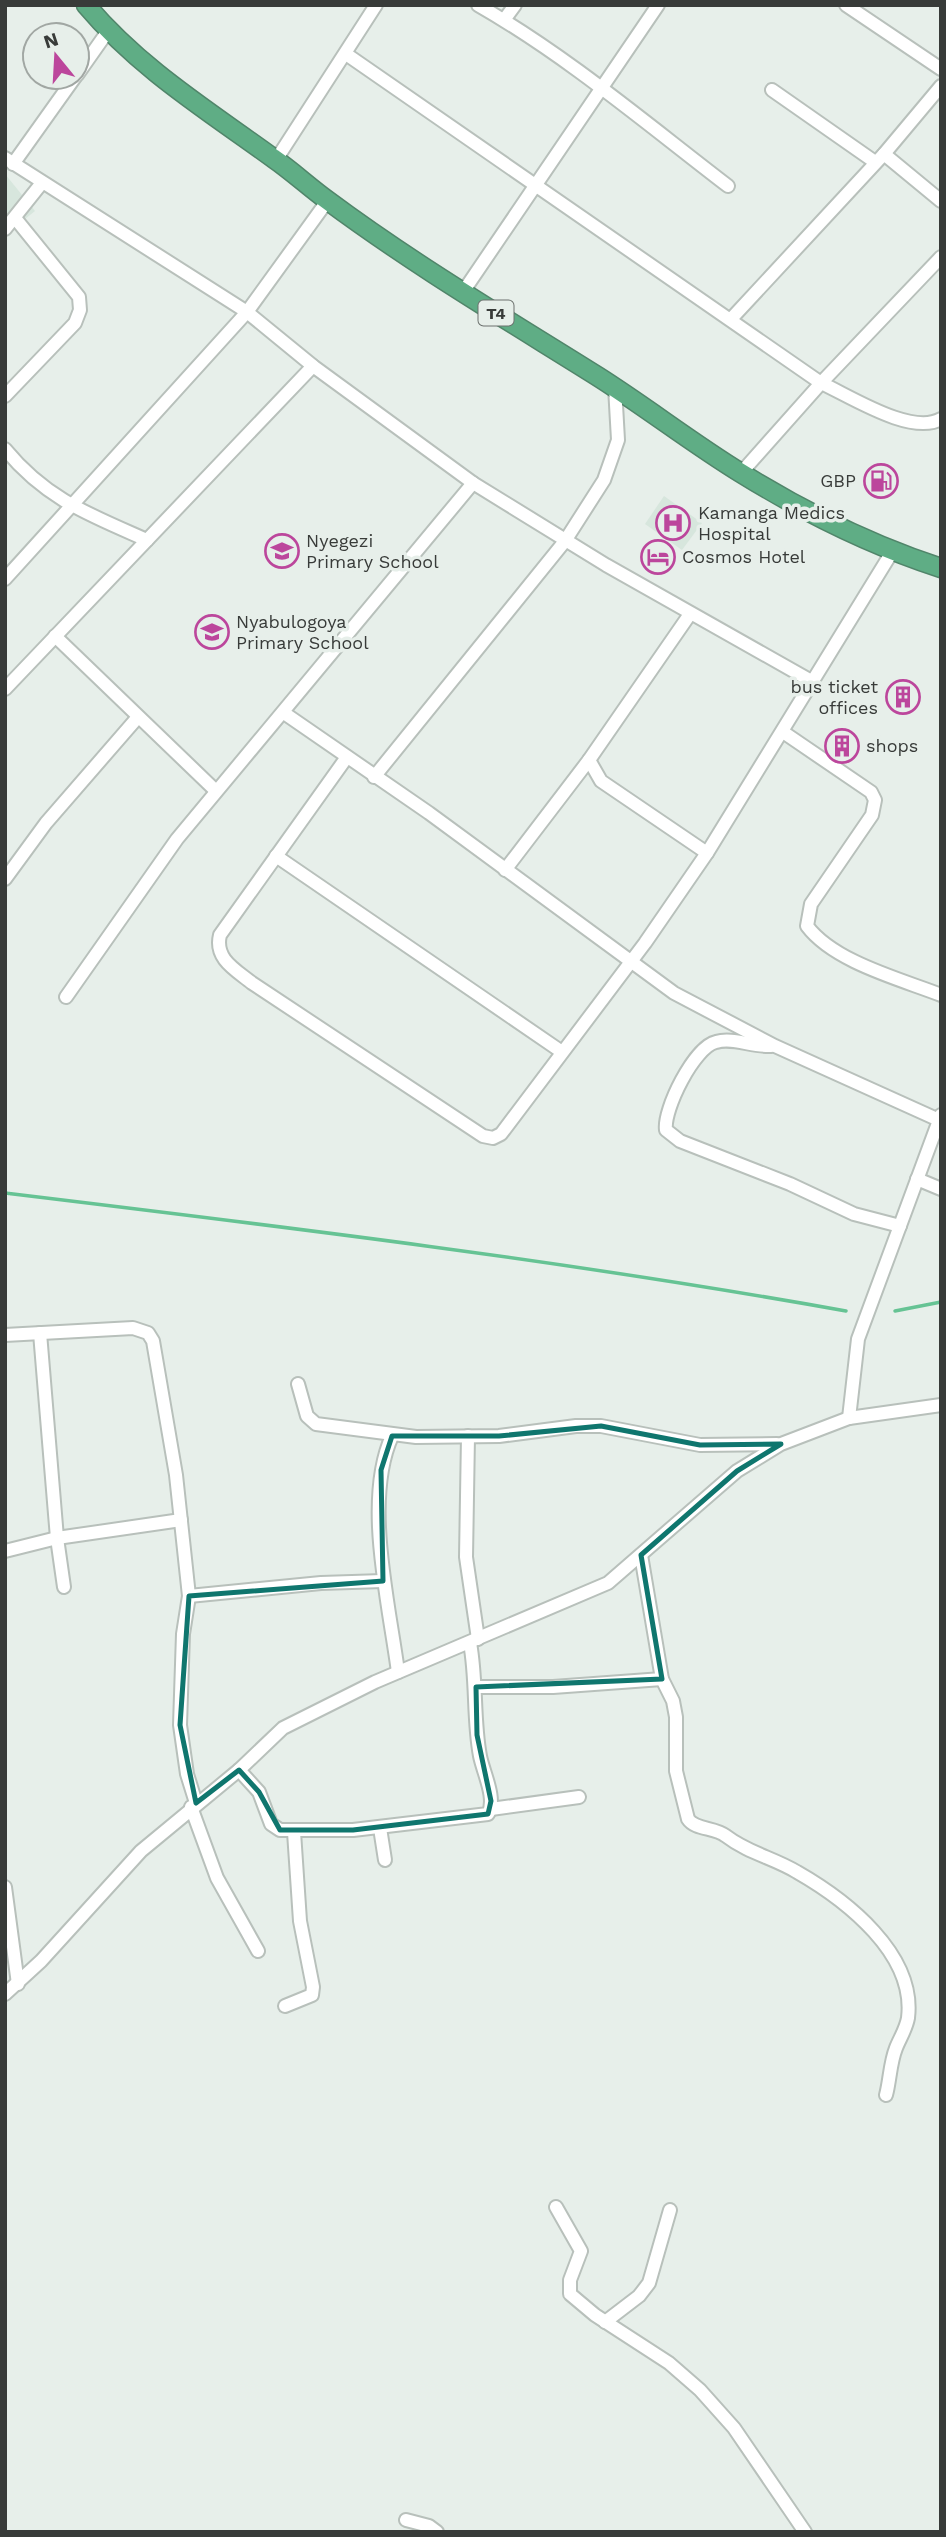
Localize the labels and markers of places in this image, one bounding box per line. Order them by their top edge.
fuel station icon: GBP [862,462,900,500]
place label: GBP [820,470,856,491]
place label: Kamanga Medics Hospital [698,502,845,544]
hospital icon: Kamanga Medics Hospital [654,504,692,542]
place label: Nyegezi Primary School [306,530,439,572]
school or university icon: Nyegezi Primary School [263,532,301,570]
hotel icon: Cosmos Hotel [639,538,677,576]
place label: Cosmos Hotel [682,546,806,567]
place label: Nyabulogoya Primary School [236,611,369,653]
school or university icon: Nyabulogoya Primary School [193,613,231,651]
place label: bus ticket offices [790,676,878,718]
building icon: bus ticket offices [884,678,922,716]
building icon: shops [823,727,861,765]
place label: shops [866,735,918,756]

